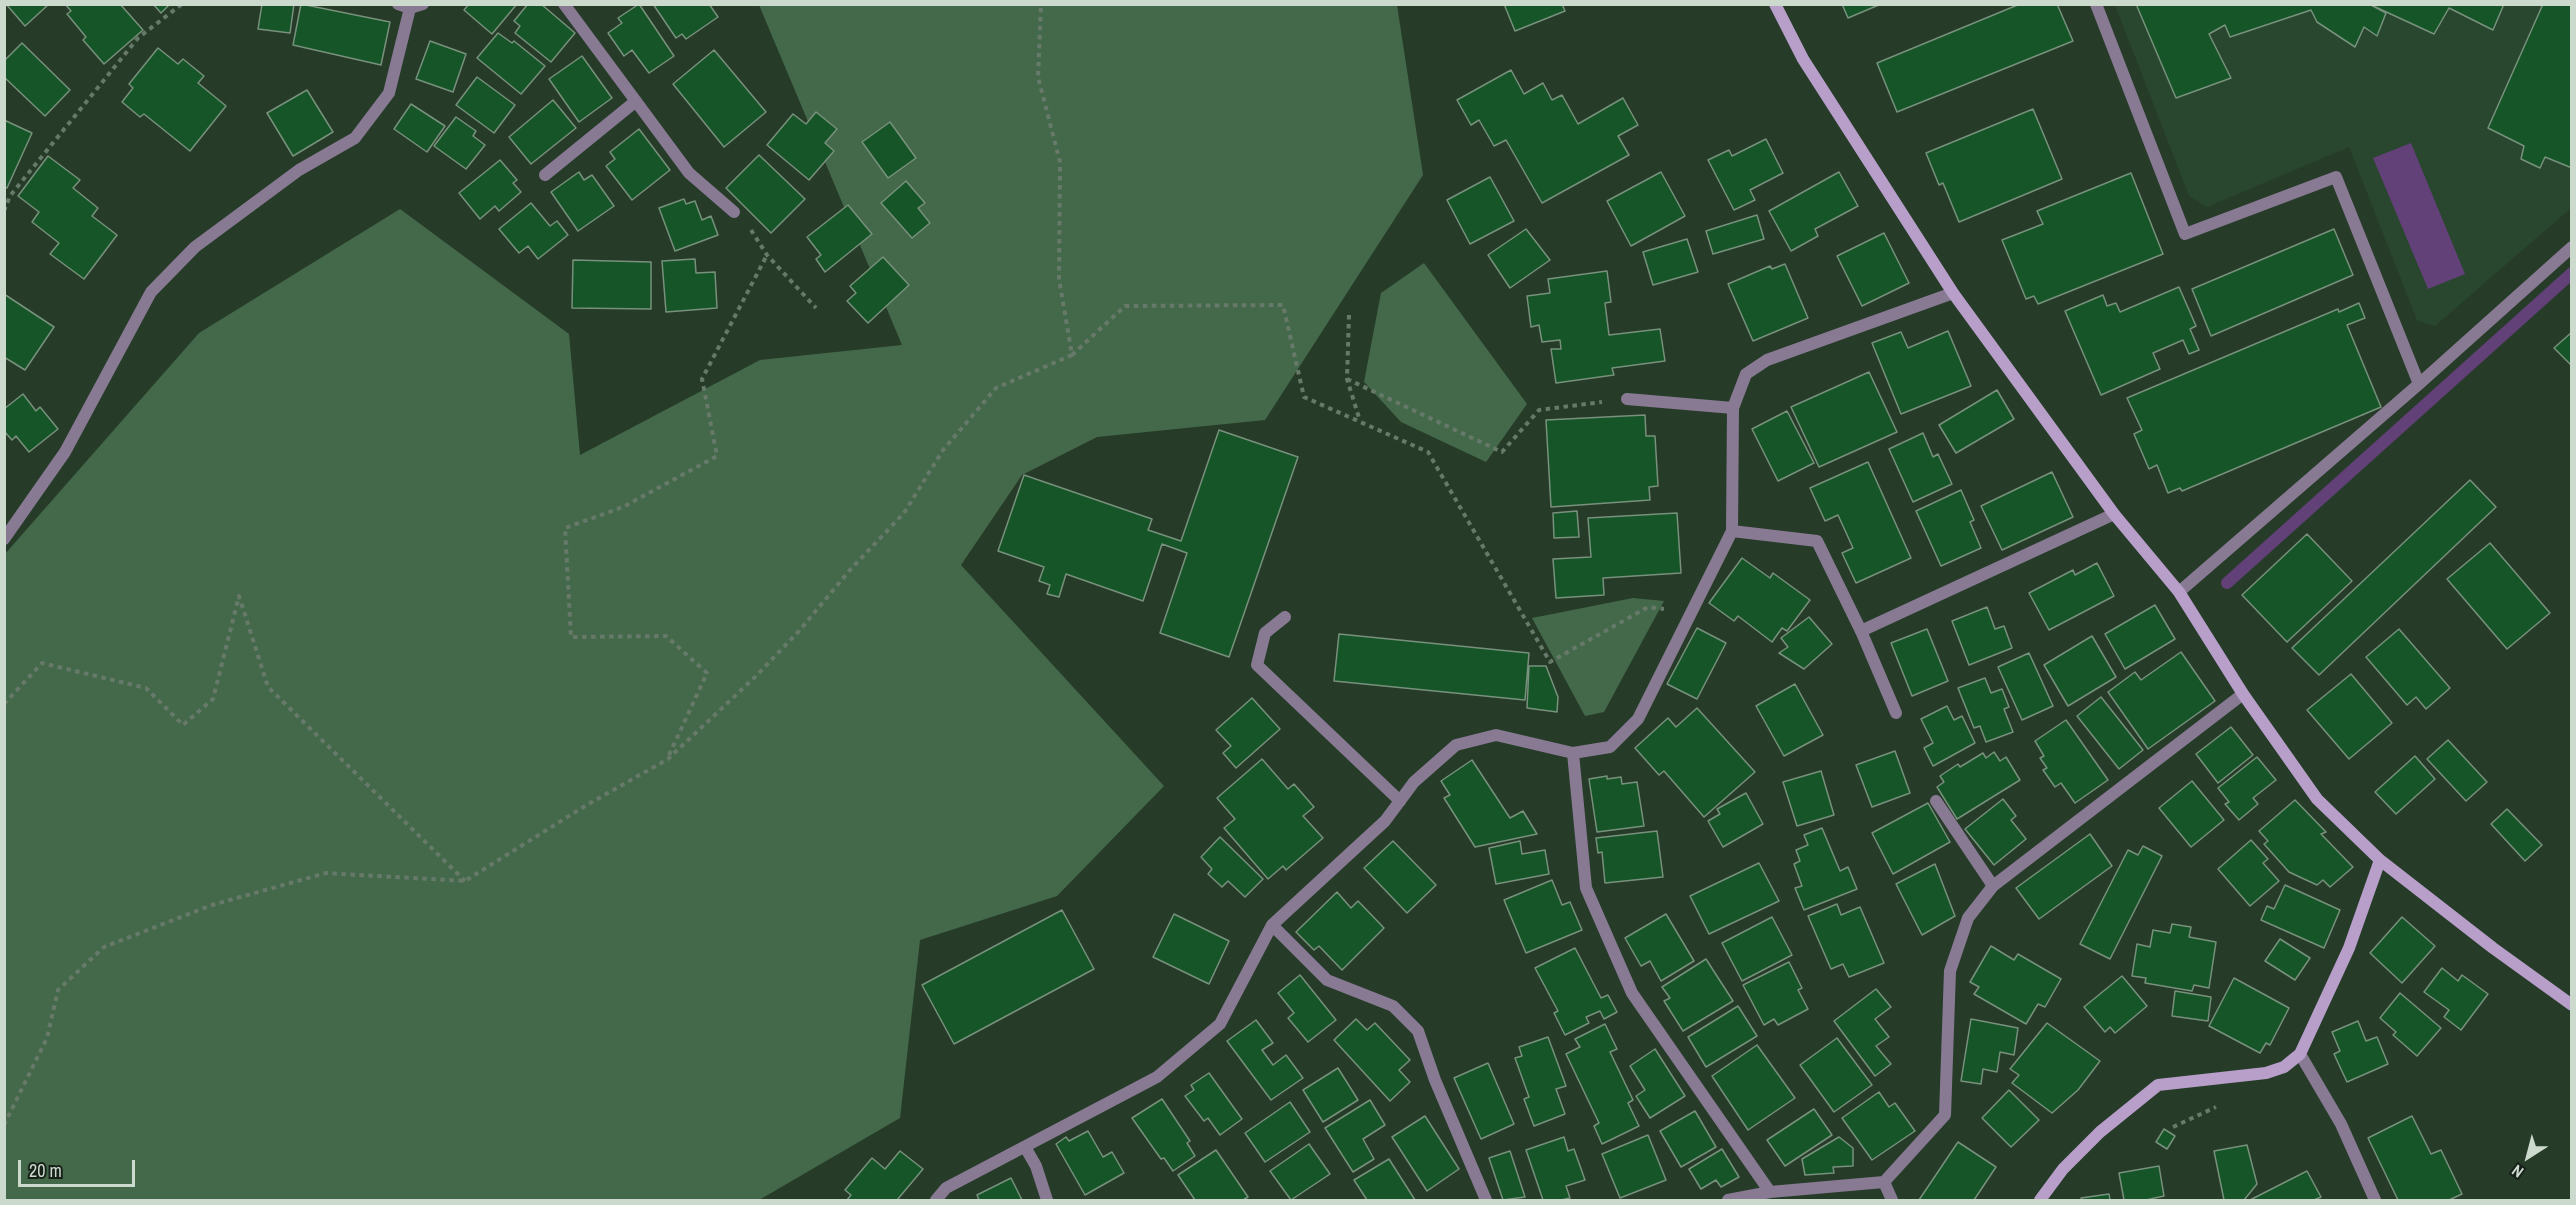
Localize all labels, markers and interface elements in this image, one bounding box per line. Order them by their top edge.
north arrow [2498,1127,2558,1187]
scale bar [21,1148,138,1186]
text: 20 m [29,1158,62,1183]
text: N [2507,1160,2528,1183]

